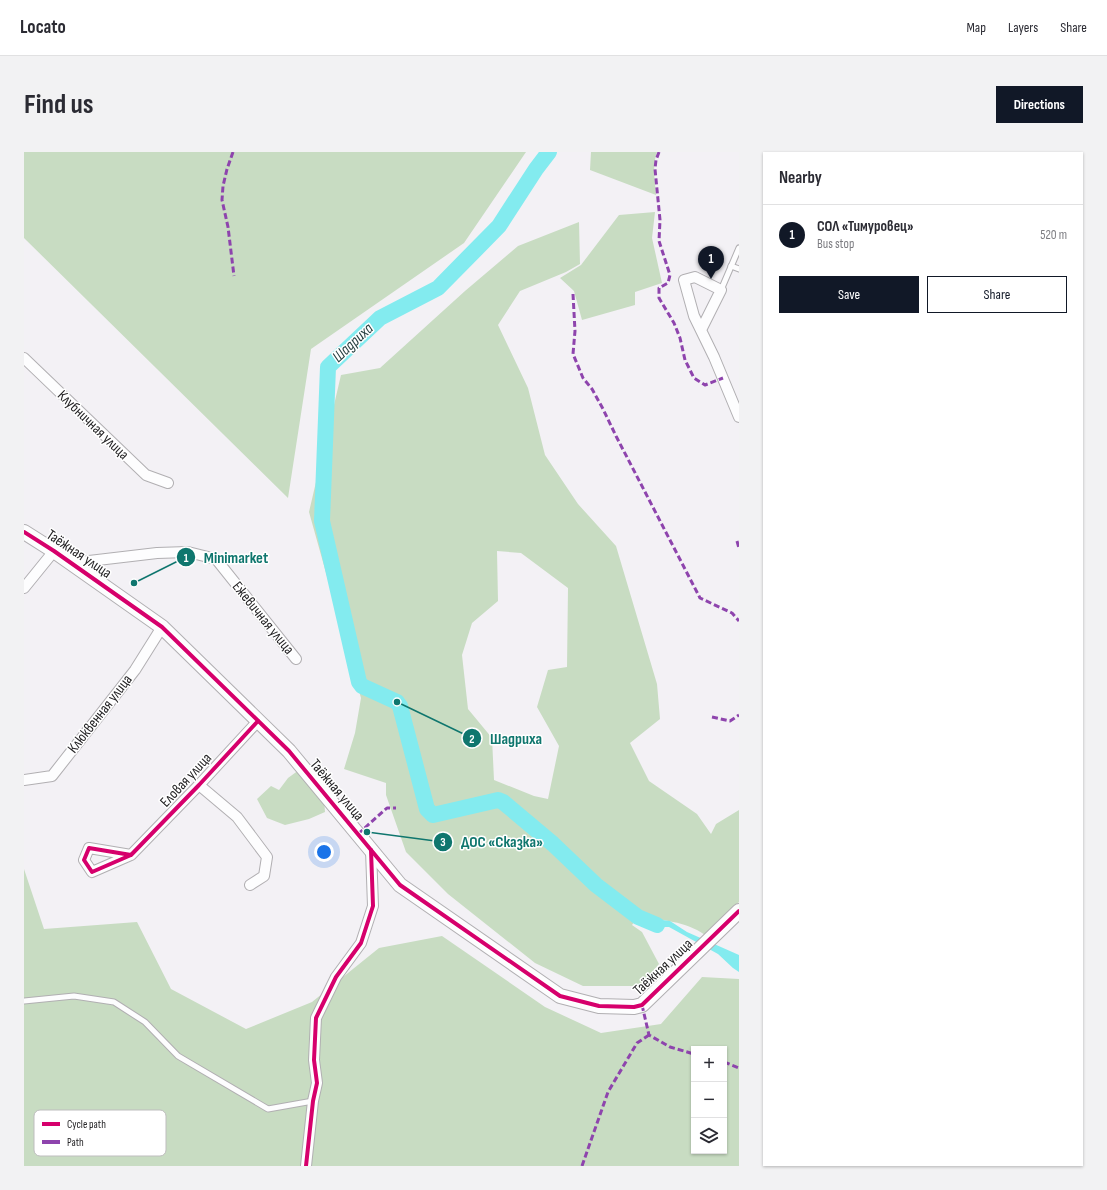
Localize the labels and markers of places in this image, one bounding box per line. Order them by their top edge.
pin: 1 [698,246,724,279]
callout: Minimarket [176,543,276,571]
callout: Шадриха [462,724,550,752]
callout: ДОС «Сказка» [433,828,551,856]

